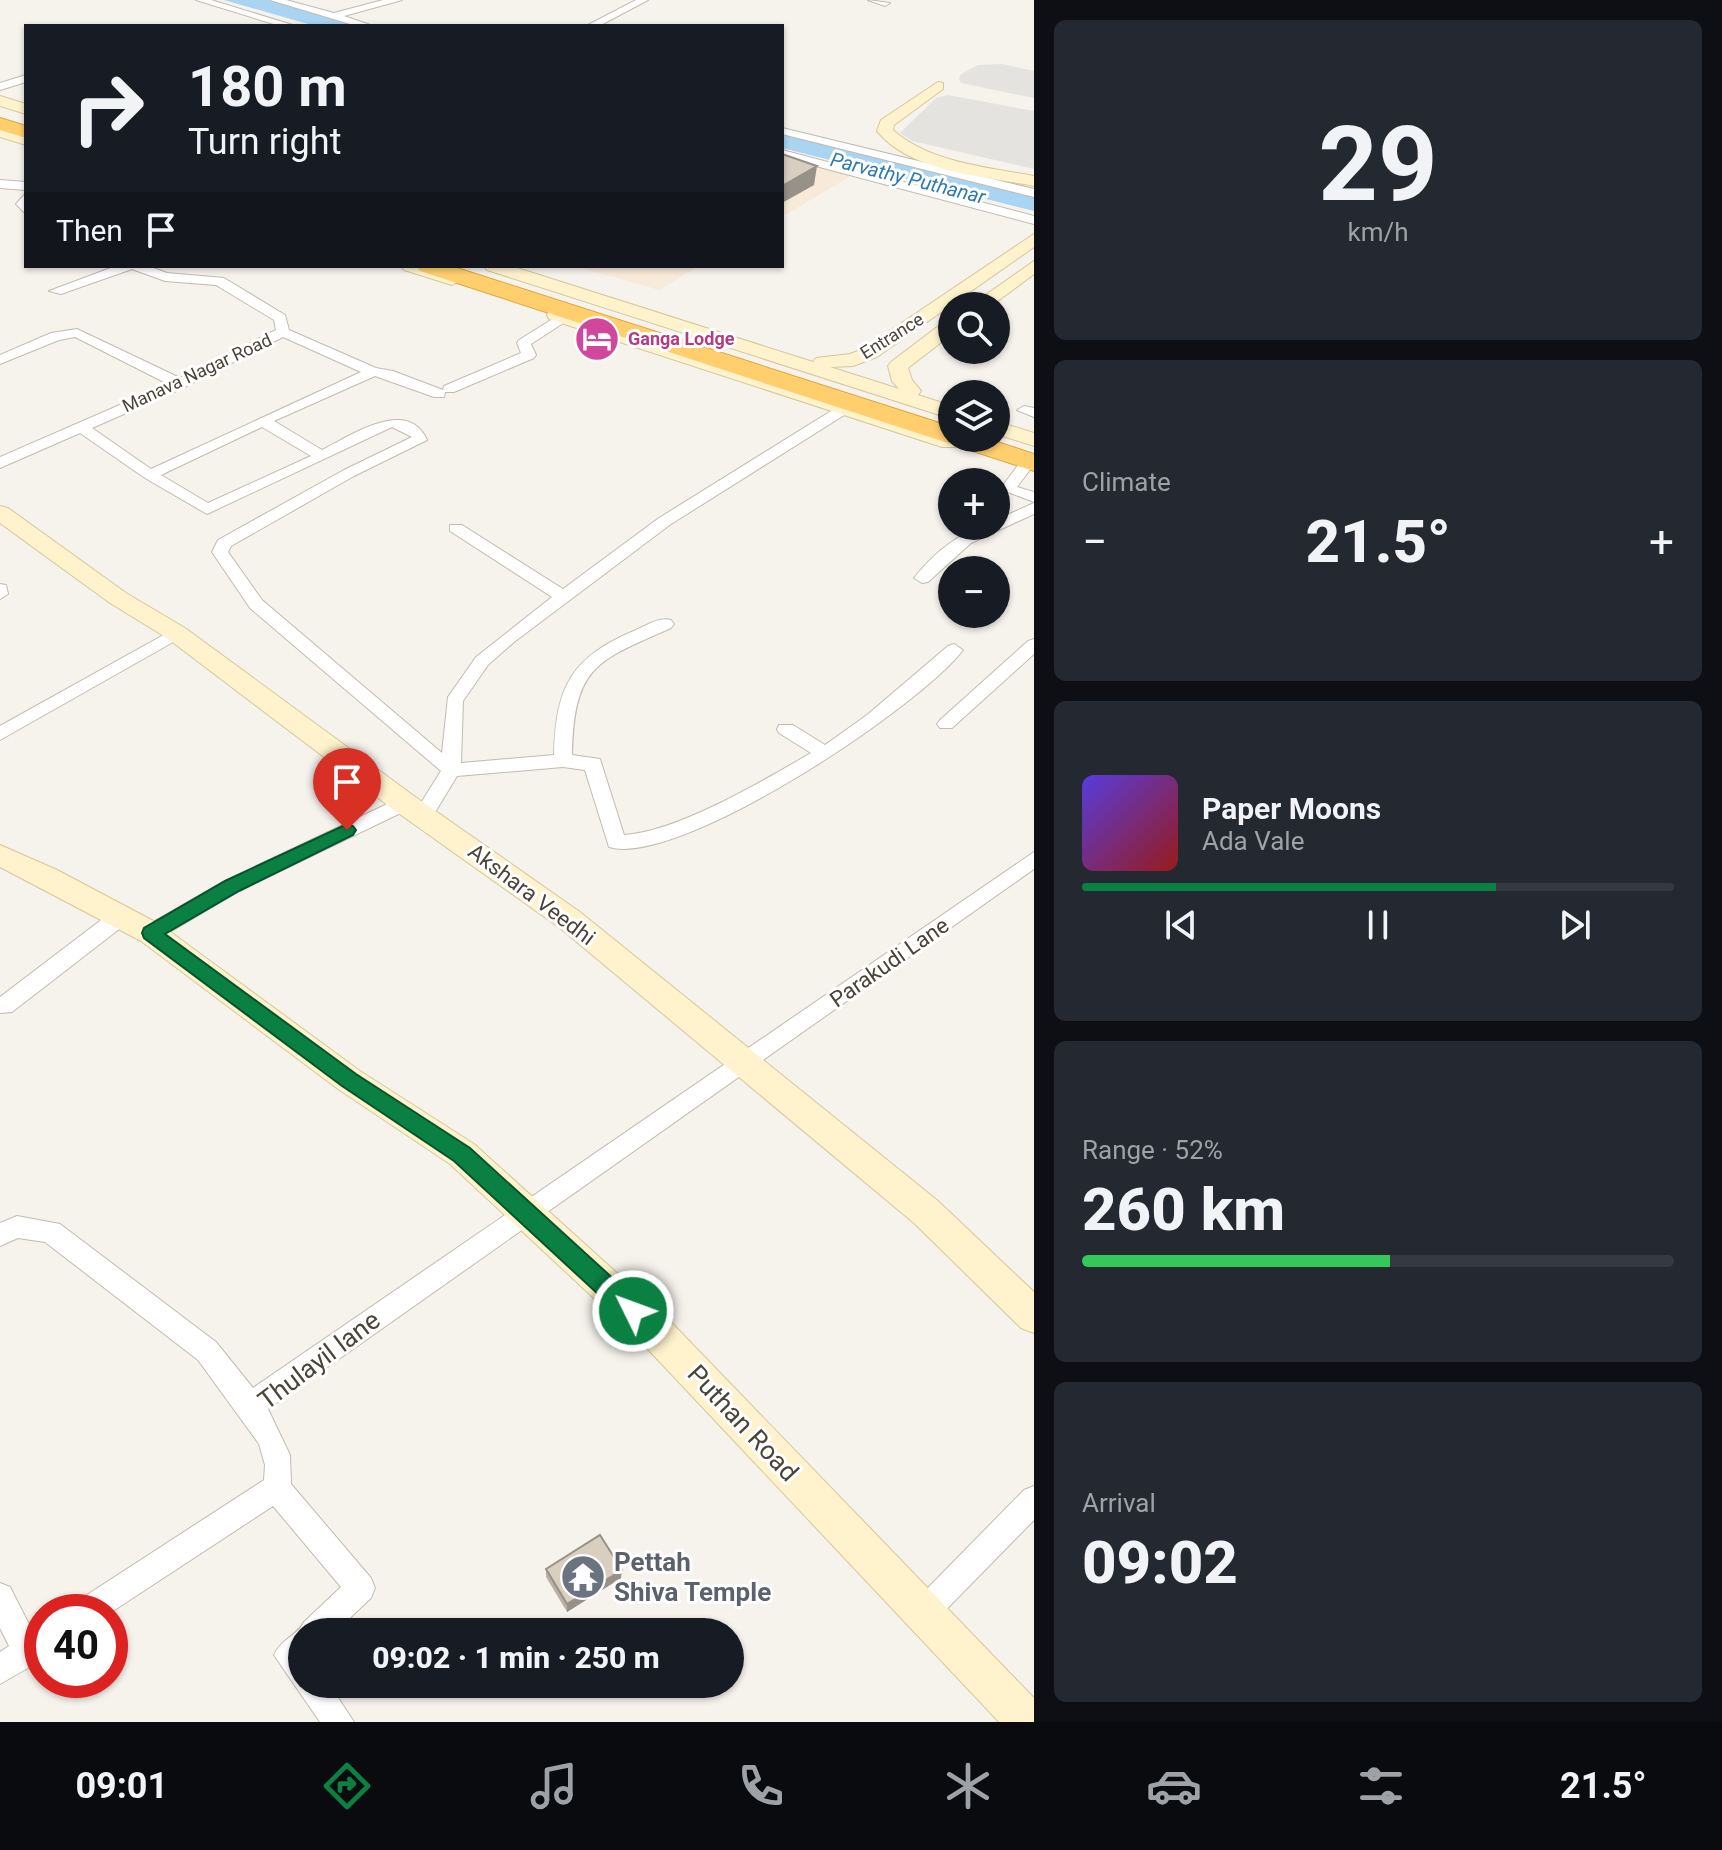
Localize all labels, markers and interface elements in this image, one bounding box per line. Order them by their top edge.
text: 180 m [188,54,347,120]
icon: right [56,56,160,160]
text: 29 [1318,104,1438,225]
text: Turn right [188,121,341,163]
water label: Parvathy Puthanar [828,147,989,209]
icon: arrive [139,208,183,252]
text: Then [56,213,123,248]
text: km/h [1347,217,1409,247]
map controls [938,292,1010,628]
button: search [938,292,1010,364]
street label: Entrance [856,308,927,363]
hotel icon: Ganga Lodge [573,315,621,363]
place label: Ganga Lodge [628,328,735,349]
street label: Manava Nagar Road [119,329,275,416]
button: layers [938,380,1010,452]
text: Climate [1082,467,1171,497]
button: + [938,468,1010,540]
text: 21.5° [1306,506,1451,577]
text: − [1082,516,1107,568]
text: + [1649,516,1674,568]
button: − [938,556,1010,628]
pin [313,748,381,830]
icon: arrive [325,760,369,804]
text: Paper Moons [1202,791,1381,826]
text: Ada Vale [1202,826,1304,856]
street label: Akshara Veedhi [463,839,600,950]
icon: previous [1159,903,1203,947]
icon: pause [1356,903,1400,947]
icon: next [1553,903,1597,947]
street label: Parakudi Lane [825,912,953,1012]
text: Range · 52% [1082,1135,1223,1165]
text: 260 km [1082,1174,1285,1245]
position arrow [591,1269,675,1353]
street label: Thulayil lane [252,1305,386,1415]
street label: Puthan Road [682,1359,804,1487]
text: Arrival [1082,1488,1156,1518]
text: 09:02 [1082,1527,1238,1598]
place label: Pettah Shiva Temple [614,1547,771,1607]
temple icon: Pettah Shiva Temple [559,1553,607,1601]
speed limit sign: 40 [24,1594,128,1698]
text: 09:02 · 1 min · 250 m [372,1640,660,1675]
icon: directions [319,1758,375,1814]
icon: music [526,1758,582,1814]
icon: phone [733,1758,789,1814]
icon: climate [940,1758,996,1814]
icon: car [1146,1758,1202,1814]
icon: filters [1353,1758,1409,1814]
text: 09:01 [75,1765,168,1807]
text: 21.5° [1560,1765,1647,1807]

